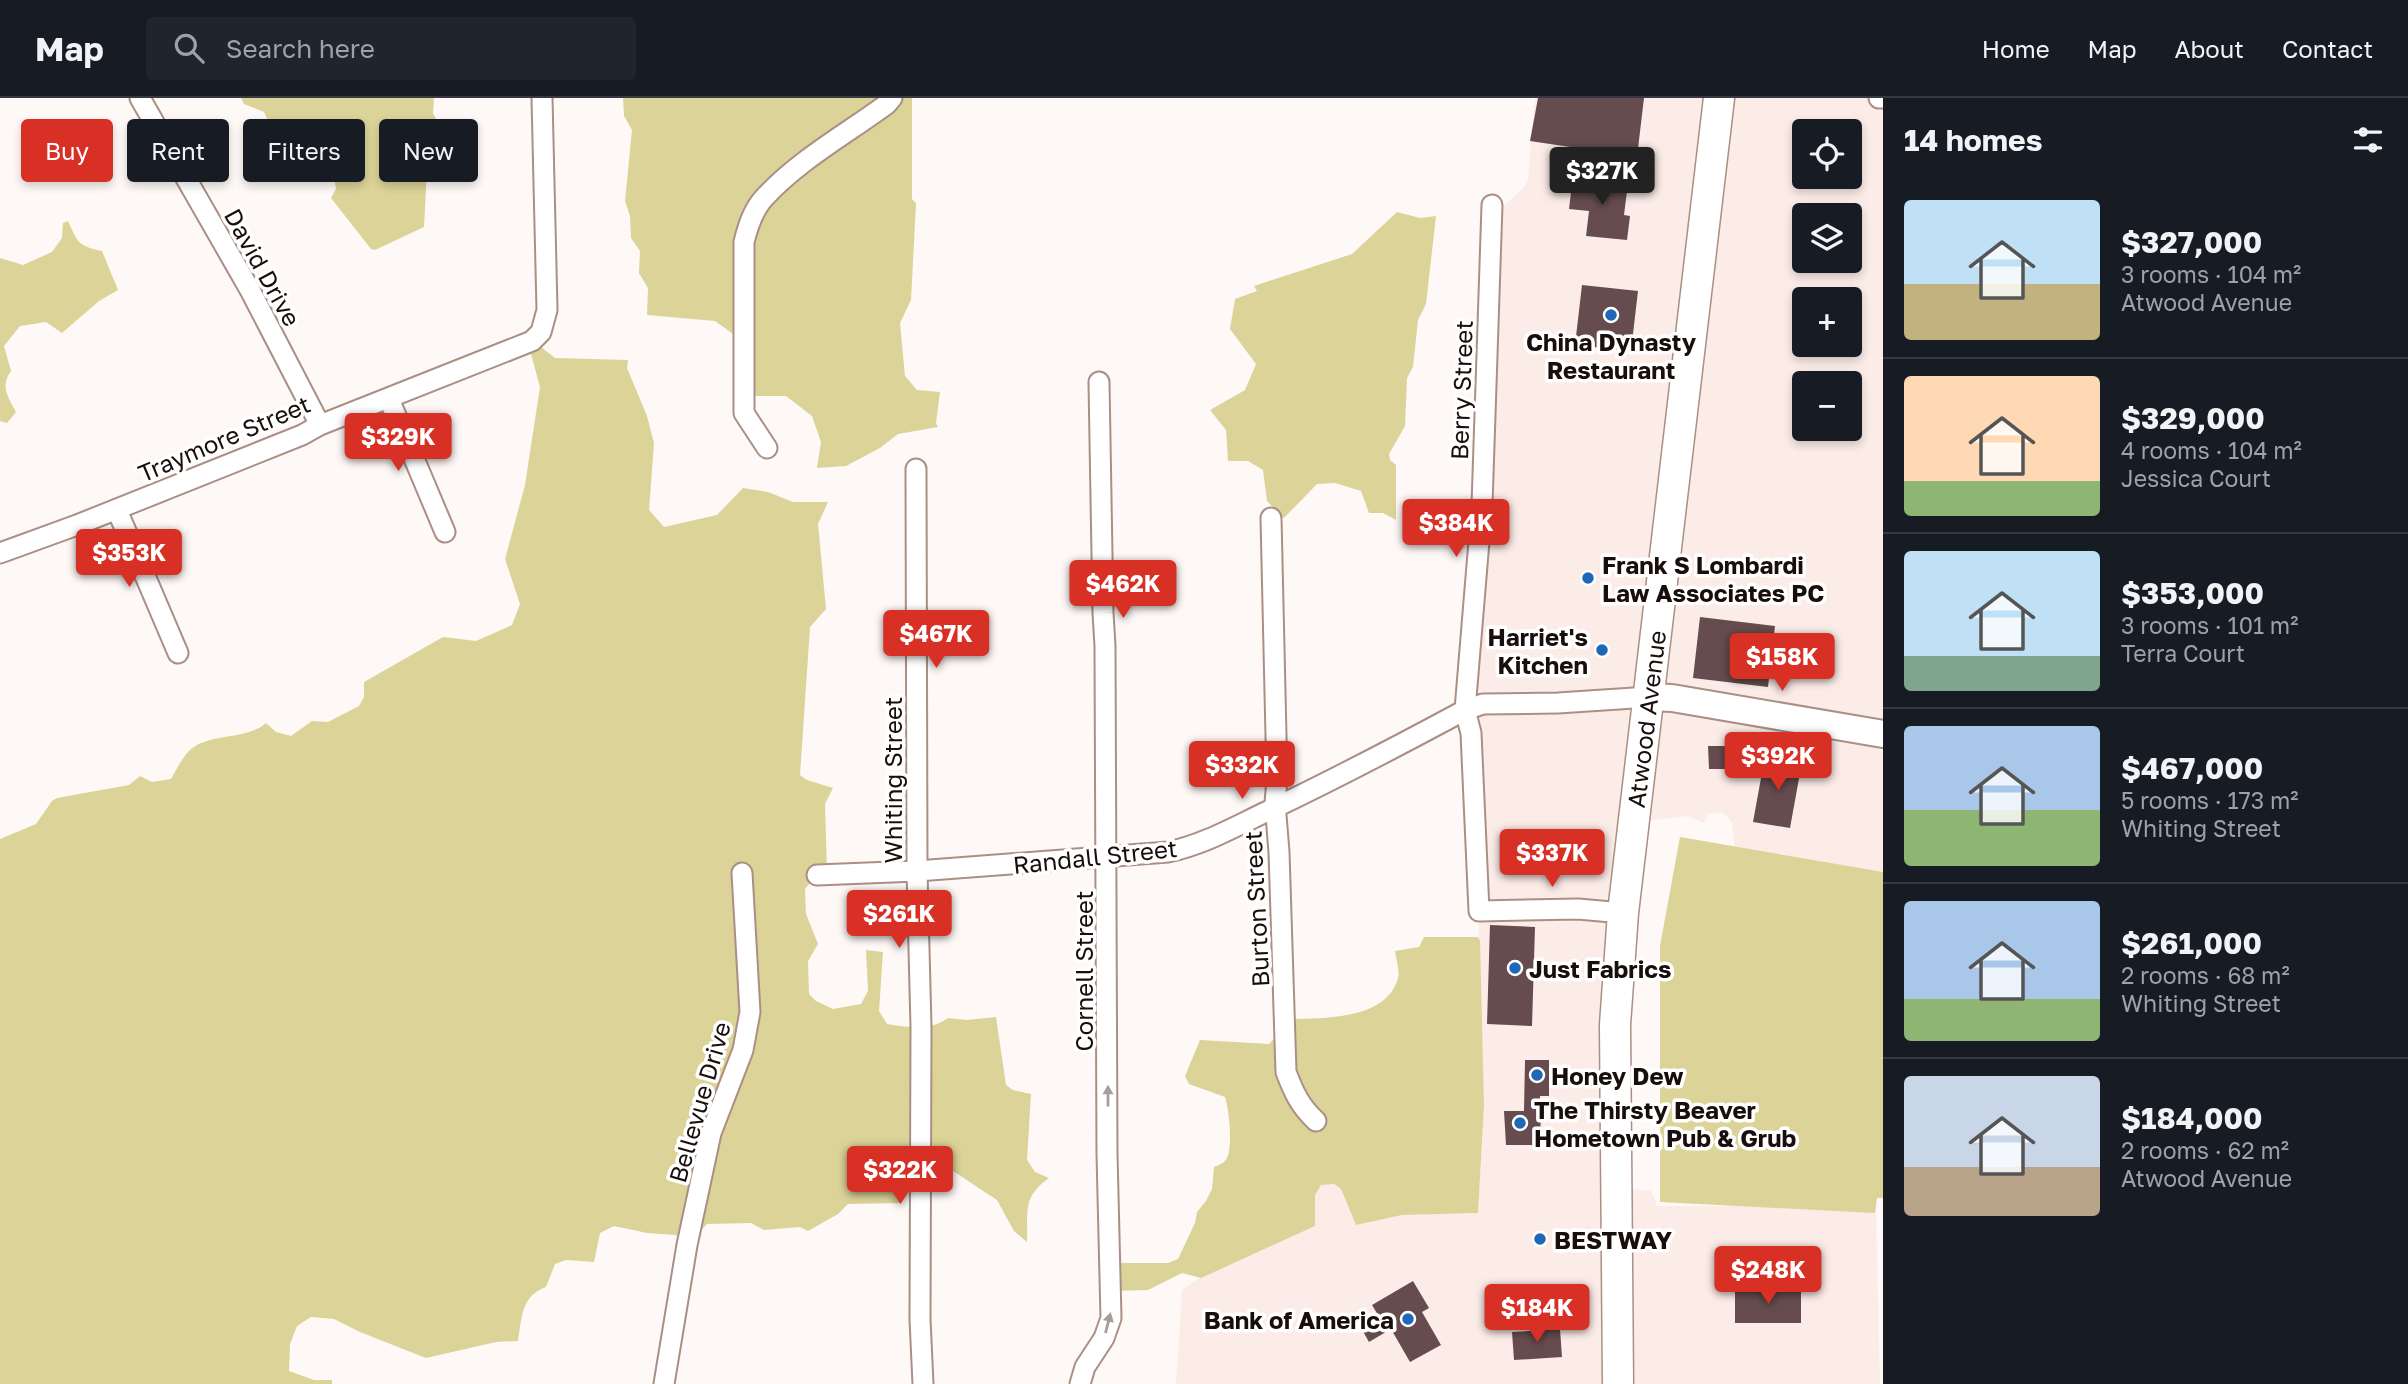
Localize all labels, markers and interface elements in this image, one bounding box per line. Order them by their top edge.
search box [146,17,636,80]
text: Map [35,29,104,68]
icon: search [170,29,208,67]
text: Search here [226,33,375,64]
text: Home [1982,34,2050,63]
text: Map [2088,34,2137,63]
text: About [2175,34,2244,63]
text: Contact [2282,34,2373,63]
chip: Buy [21,119,113,182]
chip: Rent [127,119,229,182]
chip: Filters [243,119,365,182]
chip: New [379,119,478,182]
map controls [1792,119,1862,441]
button: locate [1792,119,1862,189]
icon: filters [2349,121,2387,159]
text: 14 homes [1904,122,2043,158]
pin: $327K [1553,148,1651,207]
text: $327K [1566,156,1638,184]
street label: David Drive [219,203,307,331]
button: layers [1792,203,1862,273]
text: $327,000 [2121,224,2262,260]
icon: home [1960,228,2044,312]
text: 3 rooms · 104 m² [2121,260,2301,288]
button: + [1792,287,1862,357]
text: Atwood Avenue [2121,288,2292,316]
marker: China Dynasty Restaurant [1603,307,1619,323]
street label: Berry Street [1444,320,1478,460]
place label: China Dynasty Restaurant [1526,327,1697,384]
button: − [1792,371,1862,441]
street label: Traymore Street [134,389,314,487]
text: $329,000 [2121,400,2265,436]
icon: home [1960,404,2044,488]
pin: $329K [349,414,447,473]
text: $329K [361,422,435,450]
text: 4 rooms · 104 m² [2121,436,2302,464]
text: Jessica Court [2121,464,2271,492]
pin: $384K [1407,500,1505,559]
text: $384K [1418,508,1494,536]
pin: $353K [80,530,178,589]
text: $353K [92,538,166,566]
place label: Frank S Lombardi Law Associates PC [1602,550,1824,607]
pin: $462K [1074,560,1172,620]
text: $462K [1085,569,1161,597]
marker: Frank S Lombardi Law Associates PC [1580,570,1596,586]
text: $353,000 [2121,575,2264,611]
icon: home [1960,579,2044,663]
pin: $467K [887,610,985,670]
text: 3 rooms · 101 m² [2121,611,2298,639]
text: $467K [899,619,973,647]
place label: Harriet's Kitchen [1487,622,1588,679]
street label: Atwood Avenue [1621,629,1671,809]
pin: $158K [1733,634,1831,693]
text: Terra Court [2121,639,2245,667]
marker: Harriet's Kitchen [1594,642,1610,658]
text: $158K [1746,642,1818,670]
street label: Whiting Street [878,697,907,863]
pin: $392K [1729,732,1827,792]
text: $392K [1741,741,1815,769]
pin: $332K [1193,742,1291,801]
text: $332K [1205,750,1279,778]
text: $467,000 [2121,750,2263,786]
icon: home [1960,754,2044,838]
text: 5 rooms · 173 m² [2121,786,2299,814]
text: Whiting Street [2121,814,2281,842]
street label: Burton Street [1237,830,1275,988]
pin: $337K [1503,830,1601,889]
street label: Randall Street [1011,833,1179,879]
text: $337K [1516,838,1588,866]
pin: $261K [850,890,948,950]
street label: Cornell Street [1069,890,1098,1052]
text: $261K [863,899,935,927]
text: $261,000 [2121,925,2262,961]
icon: home [1960,929,2044,1013]
place label: Just Fabrics [1529,954,1672,983]
marker: Just Fabrics [1507,960,1523,976]
text: 2 rooms · 68 m² [2121,961,2290,989]
text: Whiting Street [2121,989,2281,1017]
street label: Bellevue Drive [662,1018,736,1186]
place label: Honey Dew [1551,1061,1683,1090]
marker: Honey Dew [1529,1067,1545,1083]
one-way arrow [1102,1085,1114,1107]
place label: The Thirsty Beaver Hometown Pub & Grub [1534,1095,1796,1152]
text: $184,000 [2121,1100,2263,1136]
icon: home [1960,1104,2044,1188]
marker: The Thirsty Beaver Hometown Pub & Grub [1512,1115,1528,1131]
text: 2 rooms · 62 m² [2121,1136,2289,1164]
pin: $322K [851,1146,949,1206]
text: $322K [863,1155,937,1183]
text: Atwood Avenue [2121,1164,2292,1192]
place label: BESTWAY [1554,1225,1672,1254]
marker: BESTWAY [1532,1231,1548,1247]
pin: $248K [1719,1246,1817,1306]
text: $248K [1730,1255,1806,1283]
pin: $184K [1488,1284,1586,1344]
text: $184K [1500,1293,1574,1321]
place label: Bank of America [1204,1305,1394,1334]
marker: Bank of America [1400,1311,1416,1327]
one-way arrow [1103,1312,1114,1334]

